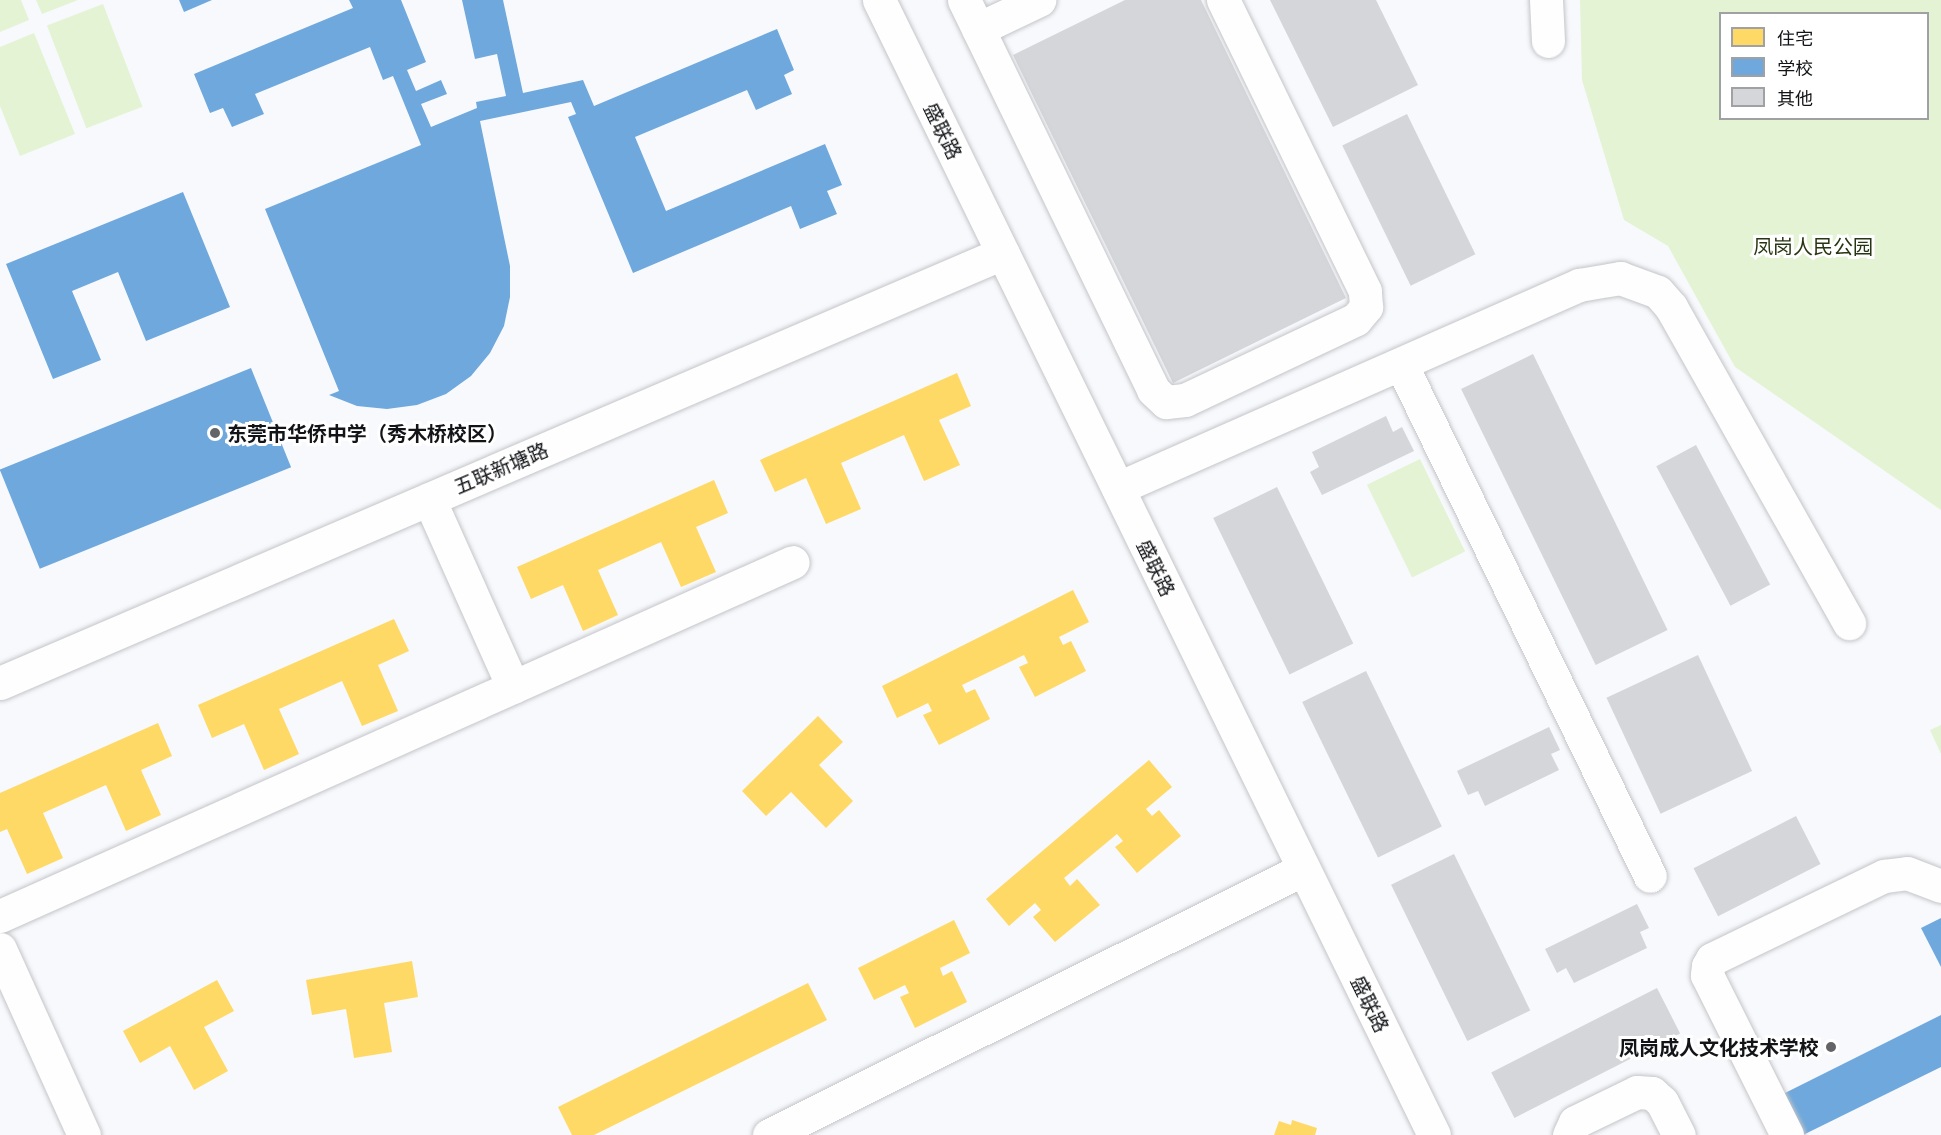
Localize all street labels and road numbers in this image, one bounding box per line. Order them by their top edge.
street label: 盛联路 [919,99,967,163]
street label: 五联新塘路 [450,437,552,499]
street label: 盛联路 [1132,536,1180,600]
street label: 盛联路 [1346,972,1394,1036]

